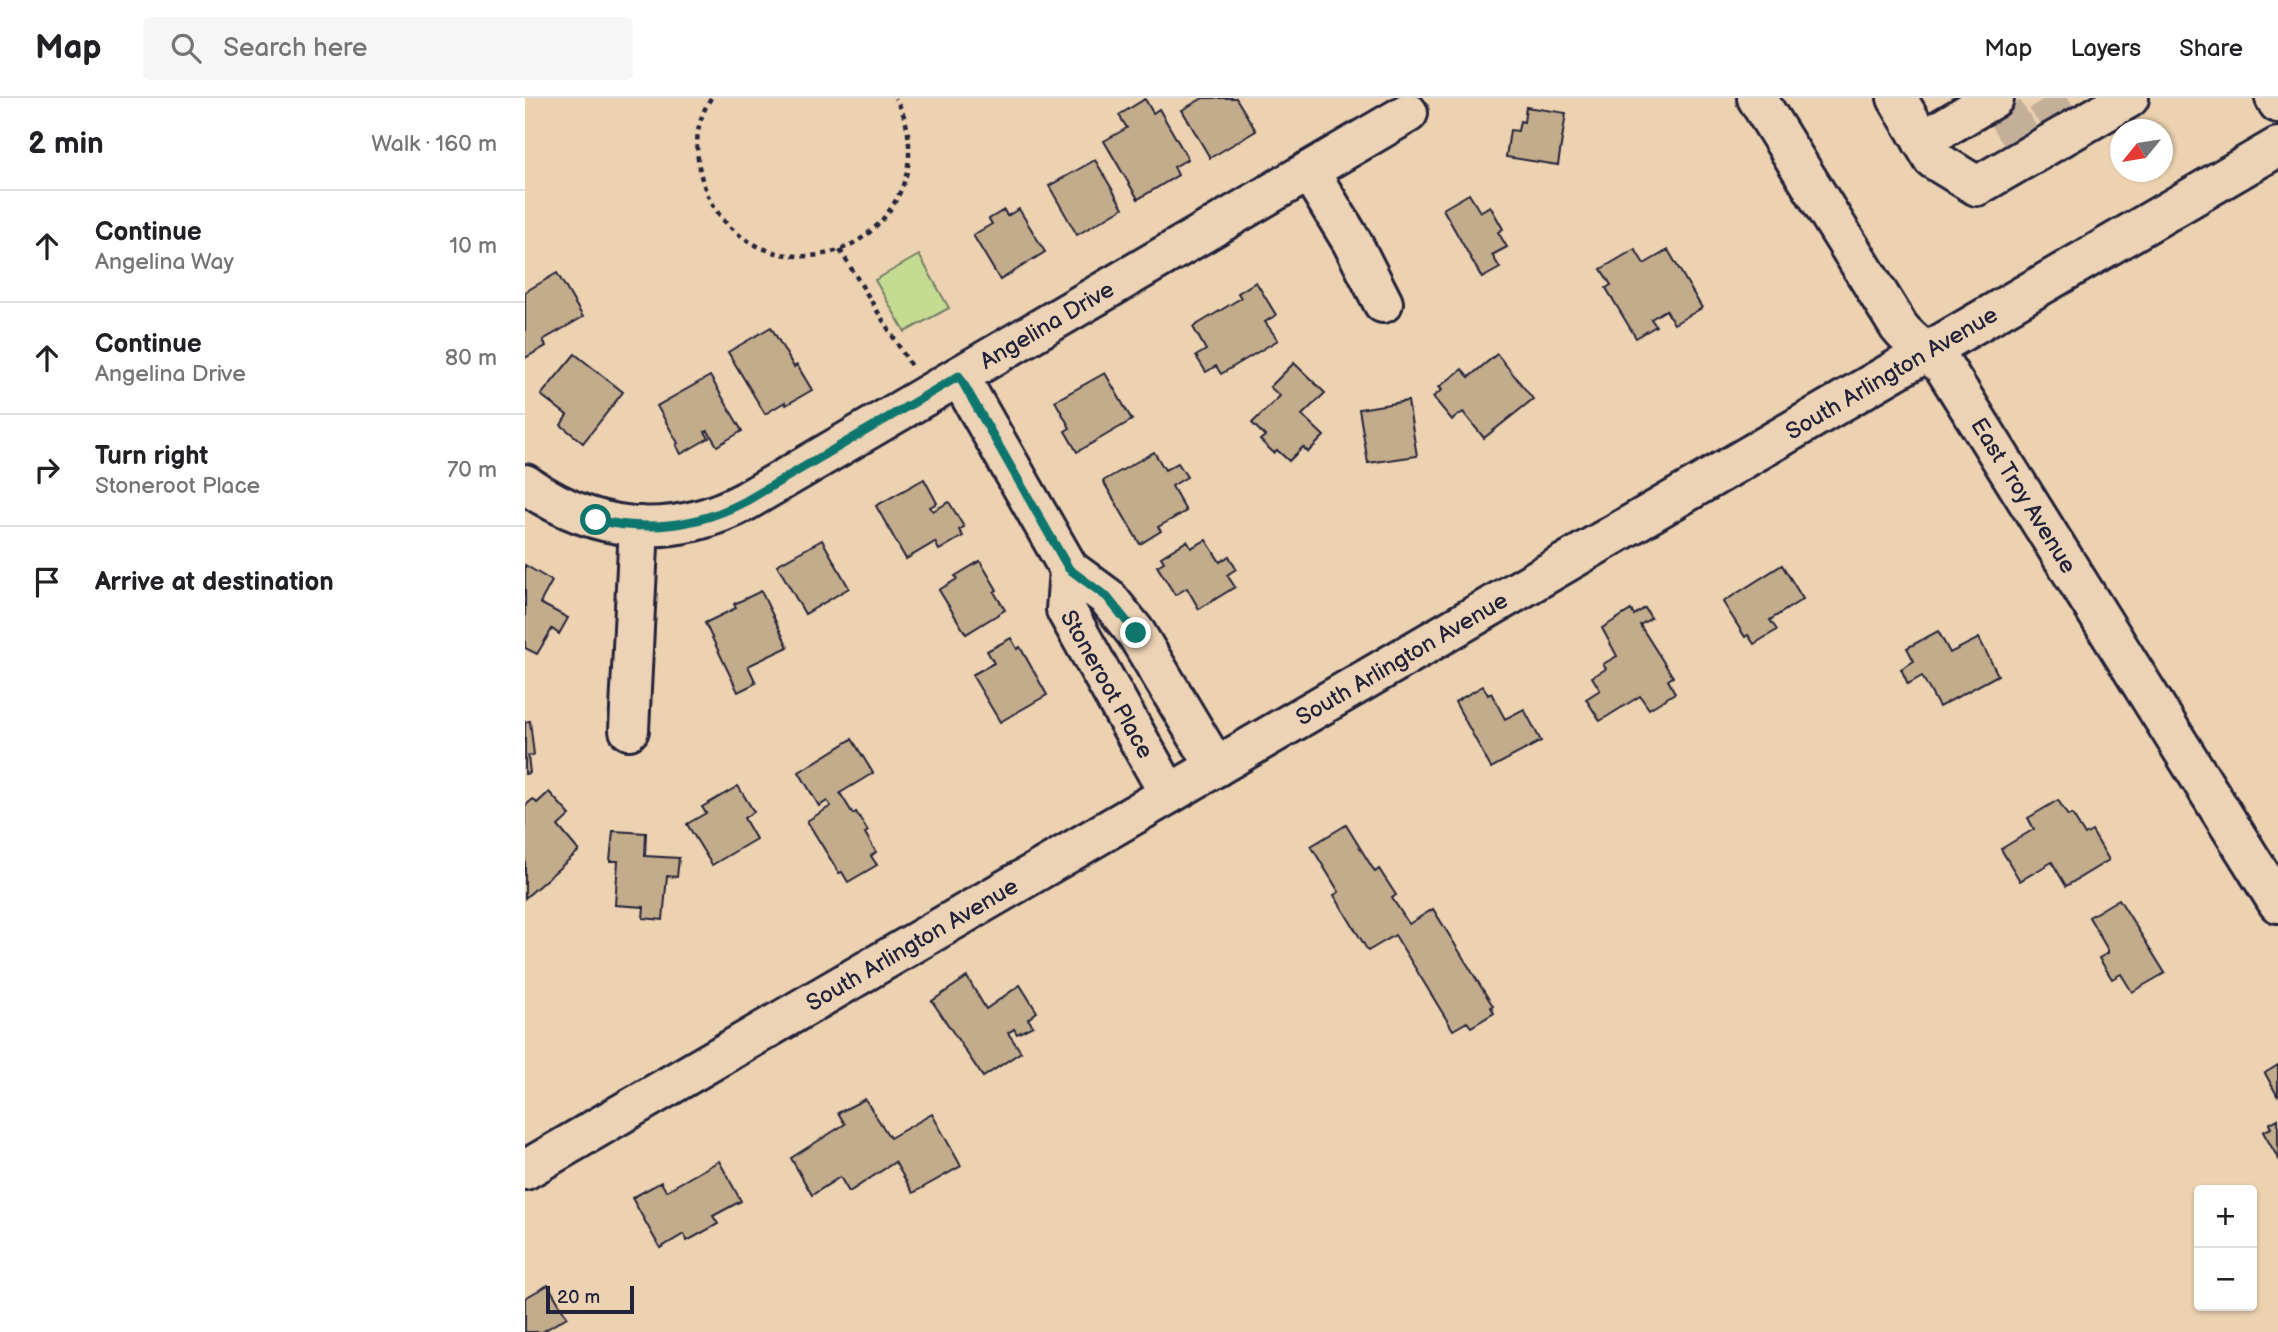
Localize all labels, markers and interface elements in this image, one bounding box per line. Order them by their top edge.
search box [143,17,633,80]
text: Map [35,28,101,68]
icon: search [167,29,205,67]
text: Search here [223,33,367,64]
text: Map [1984,34,2032,63]
text: Layers [2070,34,2141,63]
text: Share [2179,34,2243,63]
north arrow [2110,119,2173,182]
text: 2 min [28,126,104,162]
text: Walk · 160 m [371,130,497,158]
text: Continue [95,217,202,248]
icon: ahead [28,227,66,265]
text: 10 m [449,232,497,260]
text: Angelina Way [95,248,234,276]
street label: Angelina Drive [975,275,1119,376]
street label: South Arlington Avenue [1781,301,2003,446]
text: Continue [95,329,202,360]
icon: ahead [28,339,66,377]
text: 80 m [445,344,497,372]
text: Angelina Drive [95,360,246,388]
street label: East Troy Avenue [1964,413,2082,579]
text: Turn right [95,441,208,472]
icon: right [28,451,66,489]
text: 70 m [447,456,497,484]
text: Stoneroot Place [95,472,260,500]
route start [580,504,611,535]
icon: arrive [28,563,66,601]
text: Arrive at destination [95,567,334,598]
street label: South Arlington Avenue [1291,587,1513,732]
street label: Stoneroot Place [1054,606,1159,764]
route end [1120,617,1151,648]
street label: South Arlington Avenue [801,872,1023,1018]
map controls [2194,1185,2257,1311]
button: + [2194,1185,2257,1248]
button: − [2194,1248,2257,1311]
scale bar [546,1283,633,1315]
text: 20 m [557,1286,600,1309]

